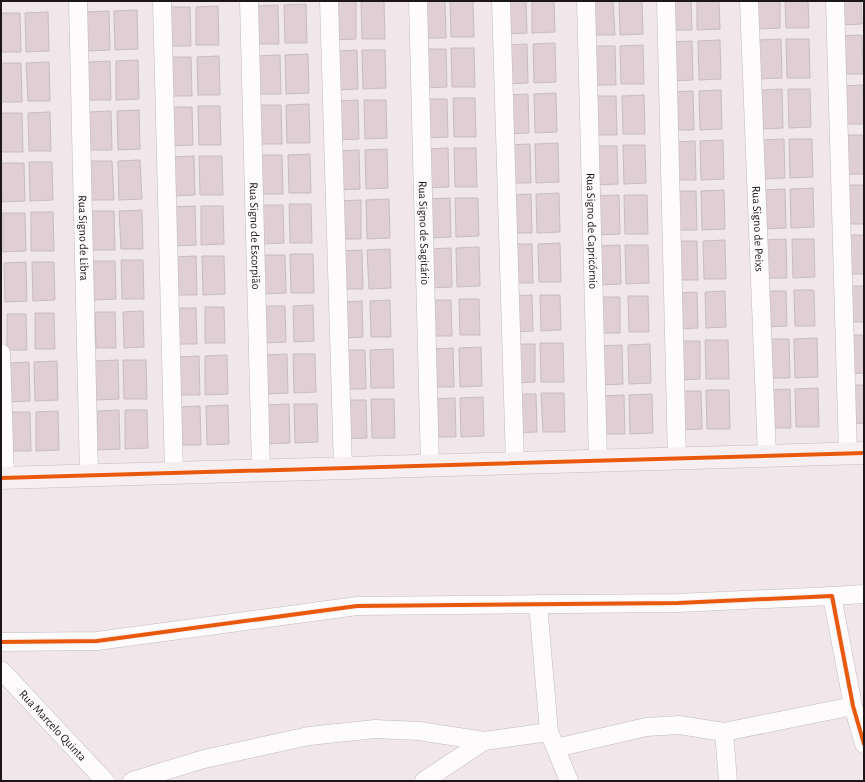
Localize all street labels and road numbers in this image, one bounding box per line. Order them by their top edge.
street label: Rua Signo de Capricórnio [584,173,600,289]
street label: Rua Signo de Sagitário [417,181,431,285]
street label: Rua Signo de Escorpião [248,182,262,290]
street label: Rua Signo de Peixs [750,185,766,272]
street label: Rua Signo de Libra [77,195,91,281]
street label: Rua Marcelo Quinta [17,688,89,763]

